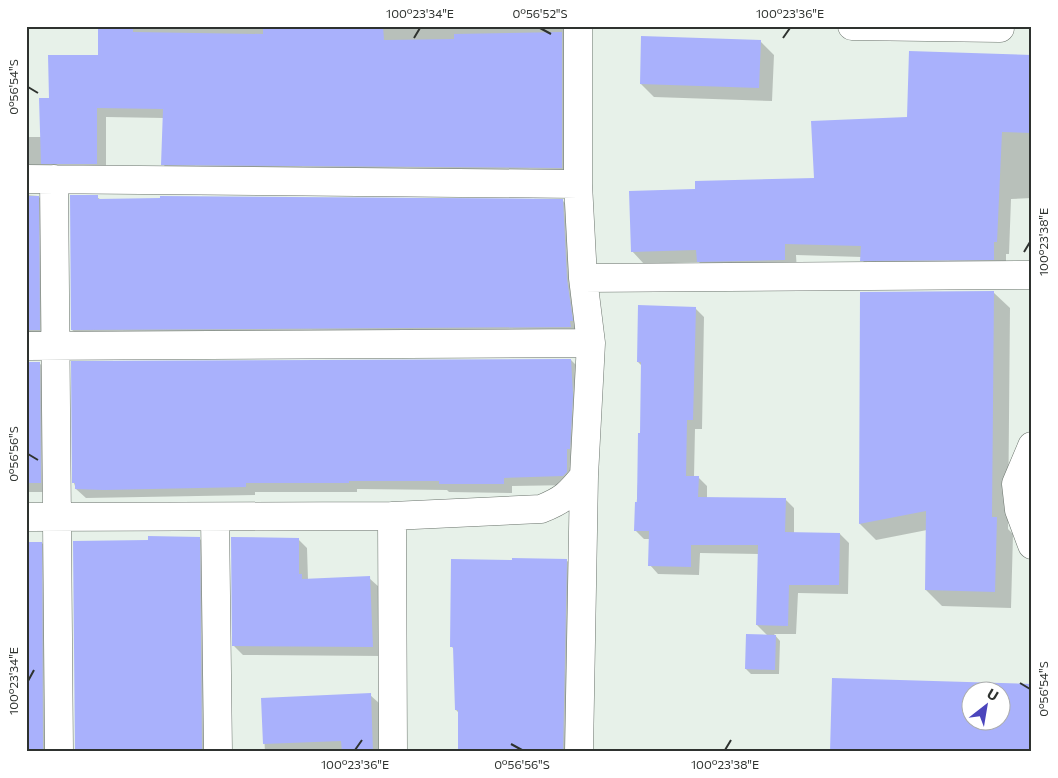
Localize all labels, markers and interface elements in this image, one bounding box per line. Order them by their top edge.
text: 100°23'34"E [386,6,454,20]
text: 0°56'52"S [512,6,568,20]
text: 100°23'36"E [756,6,824,20]
text: 0°56'54"S [6,59,20,115]
text: 100°23'38"E [1036,208,1050,276]
text: 0°56'56"S [6,426,20,482]
text: 100°23'34"E [6,647,20,715]
text: 0°56'54"S [1036,661,1050,717]
north arrow [960,680,1010,730]
text: U [984,685,1002,704]
text: 100°23'36"E [321,757,389,771]
text: 0°56'56"S [494,757,550,771]
text: 100°23'38"E [691,757,759,771]

